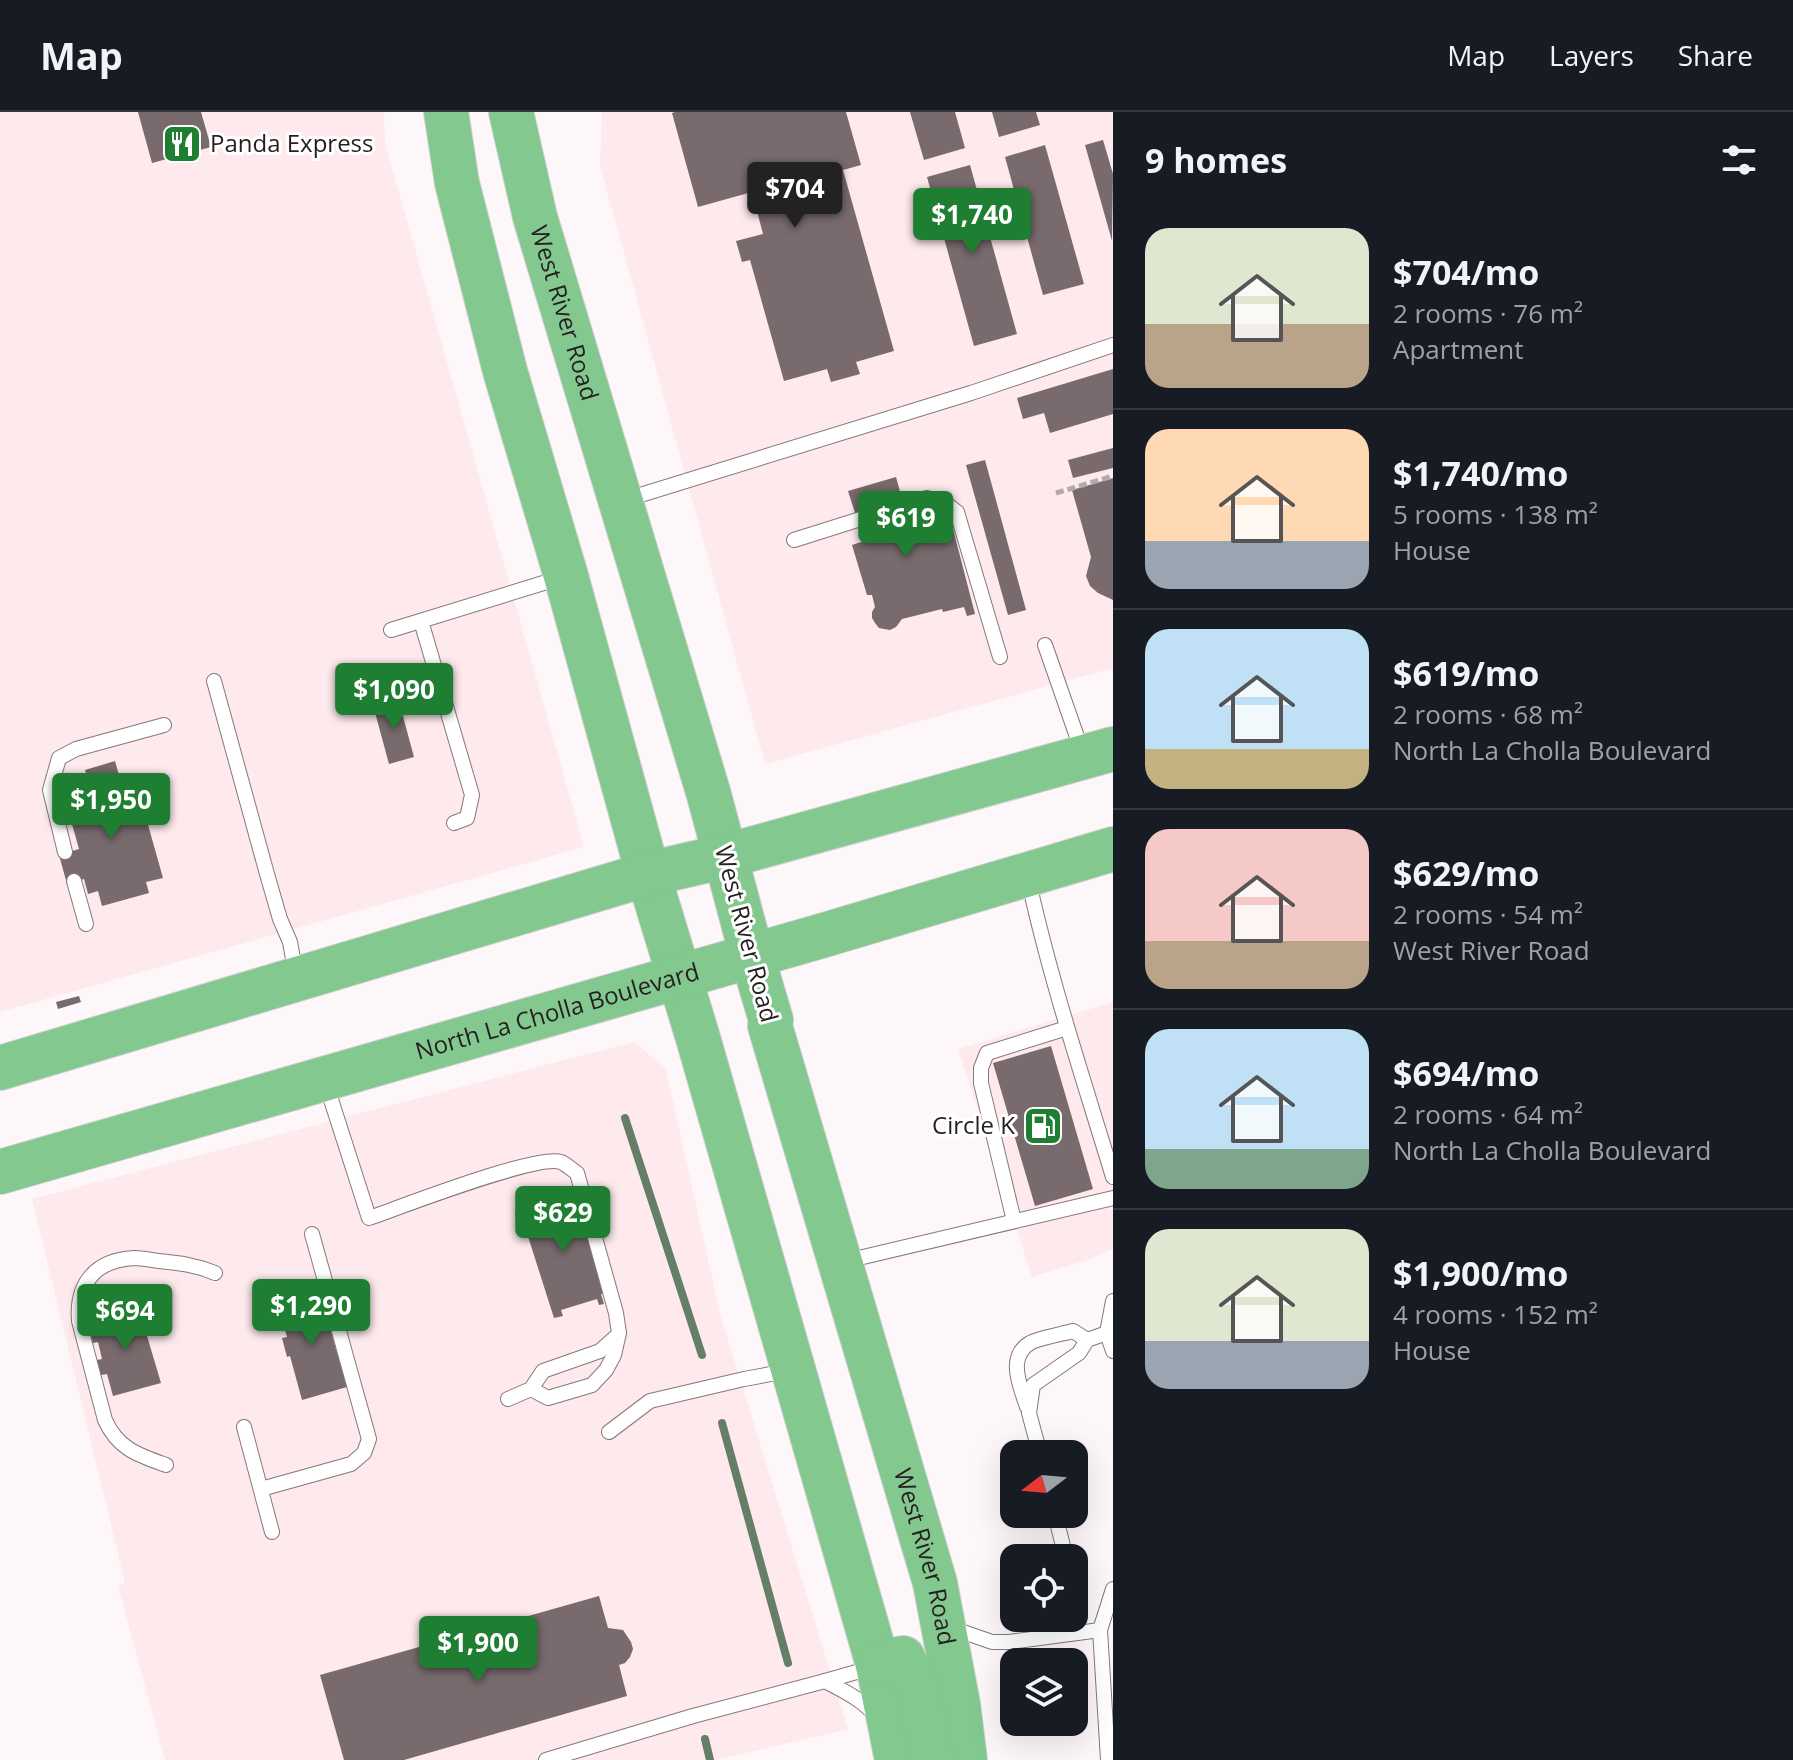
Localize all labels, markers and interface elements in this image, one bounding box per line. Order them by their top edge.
text: Map [40,29,123,81]
text: Map [1447,36,1505,74]
text: Layers [1549,36,1634,74]
text: Share [1678,36,1753,74]
restaurant icon: Panda Express [161,123,203,165]
place label: Panda Express [210,126,374,159]
text: 9 homes [1145,137,1287,183]
icon: filters [1717,138,1761,182]
pin: $704 [748,162,842,230]
text: $704 [765,170,825,206]
pin: $1,740 [907,188,1037,256]
text: $1,740 [931,196,1013,232]
street label: West River Road [523,221,607,404]
text: $704/mo [1393,249,1539,295]
icon: home [1209,260,1305,356]
text: 2 rooms · 76 m² [1393,295,1583,331]
text: Apartment [1393,331,1524,367]
text: $1,740/mo [1393,450,1568,496]
icon: home [1209,461,1305,557]
pin: $619 [859,491,953,559]
text: 5 rooms · 138 m² [1393,496,1598,532]
text: $619 [876,499,936,535]
text: House [1393,532,1471,568]
text: $619/mo [1393,650,1539,696]
icon: home [1209,661,1305,757]
pin: $1,090 [329,663,459,731]
text: $1,090 [353,671,435,707]
text: 2 rooms · 68 m² [1393,696,1583,732]
text: North La Cholla Boulevard [1393,732,1711,768]
pin: $1,950 [46,773,176,841]
text: $1,950 [70,781,152,817]
street label: West River Road [708,842,787,1026]
text: $629/mo [1393,850,1539,896]
icon: home [1209,861,1305,957]
text: 2 rooms · 54 m² [1393,896,1583,932]
text: West River Road [1393,932,1590,968]
street label: North La Cholla Boulevard [411,954,703,1067]
text: $694/mo [1393,1050,1539,1096]
icon: home [1209,1061,1305,1157]
text: 2 rooms · 64 m² [1393,1096,1583,1132]
fuel station icon: Circle K [1022,1105,1064,1147]
place label: Circle K [932,1108,1015,1141]
text: North La Cholla Boulevard [1393,1132,1711,1168]
pin: $629 [516,1186,610,1254]
text: $629 [533,1194,593,1230]
text: $1,900/mo [1393,1250,1568,1296]
icon: home [1209,1261,1305,1357]
pin: $1,290 [246,1279,376,1347]
pin: $694 [78,1284,172,1352]
text: $1,290 [270,1287,352,1323]
text: $694 [95,1292,155,1328]
text: 4 rooms · 152 m² [1393,1296,1598,1332]
text: House [1393,1332,1471,1368]
north arrow [1000,1440,1088,1528]
map controls [1000,1440,1088,1736]
street label: West River Road [887,1464,964,1648]
button: locate [1000,1544,1088,1632]
pin: $1,900 [413,1616,543,1684]
text: $1,900 [437,1624,519,1660]
button: layers [1000,1648,1088,1736]

